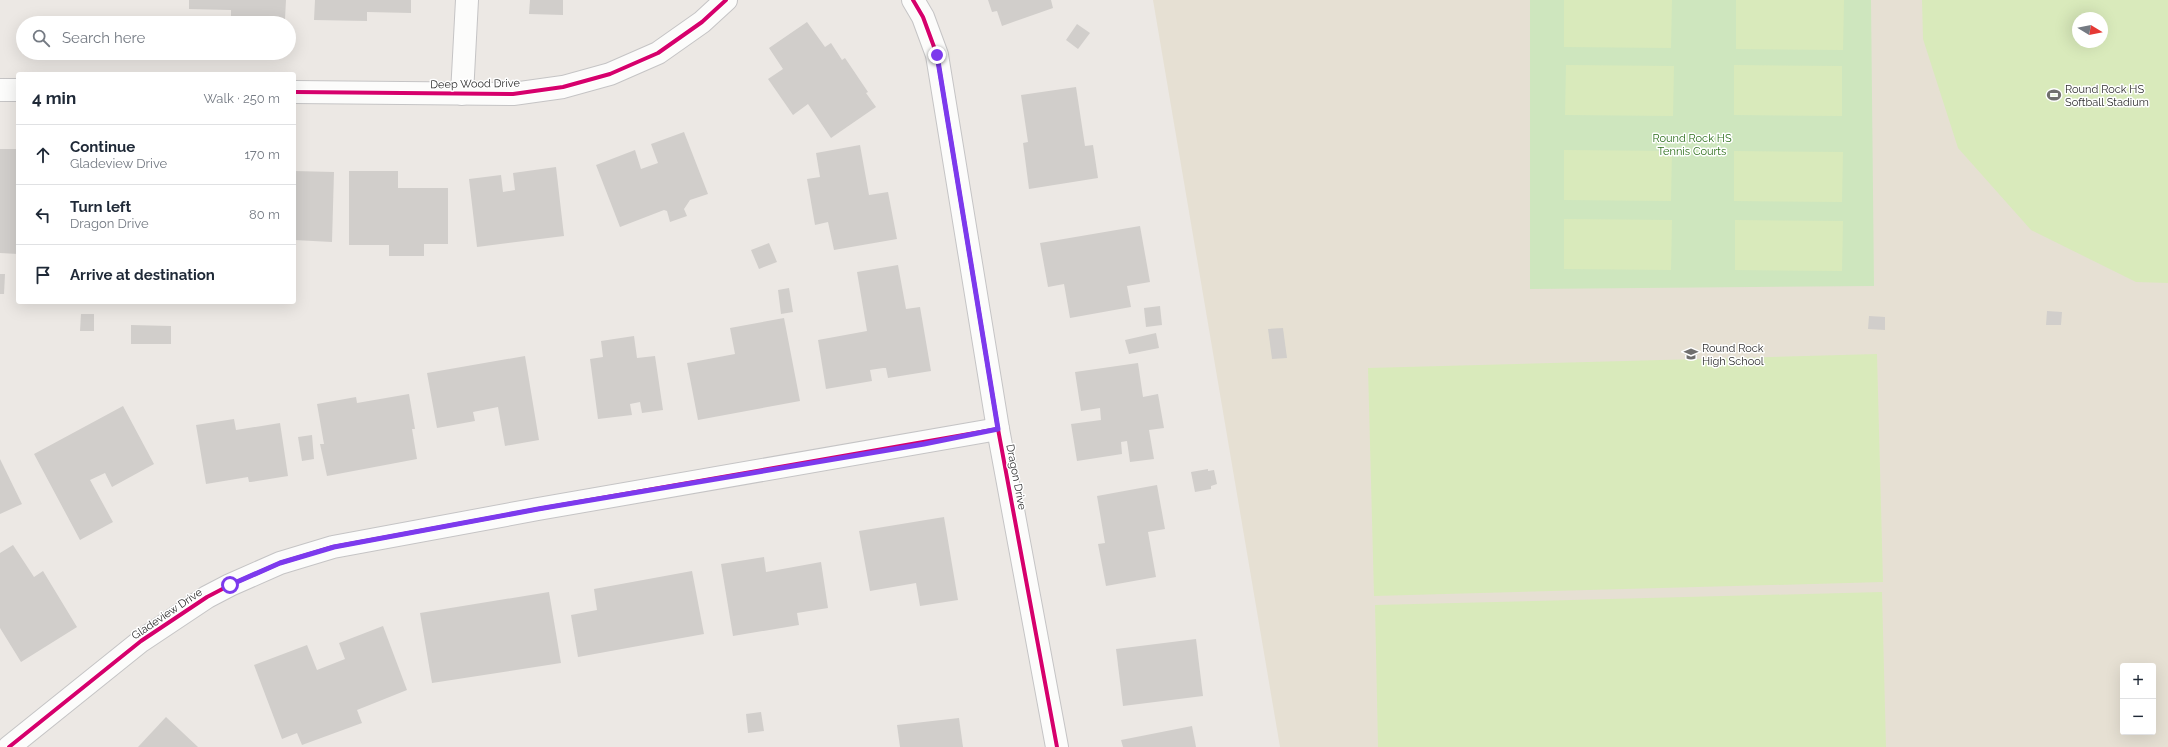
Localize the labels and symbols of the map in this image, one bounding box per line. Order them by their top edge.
north arrow [2072,12,2108,48]
route end [928,46,946,64]
street label: Deep Wood Drive [430,77,521,91]
place label: Round Rock HS Softball Stadium [2065,83,2149,109]
sports icon: Round Rock HS Softball Stadium [2046,87,2062,103]
park label: Round Rock HS Tennis Courts [1652,132,1732,158]
place label: Round Rock High School [1702,342,1764,368]
school or university icon: Round Rock High School [1683,346,1699,362]
street label: Dragon Drive [1003,443,1029,511]
route start [221,576,239,594]
street label: Gladeview Drive [129,585,205,642]

